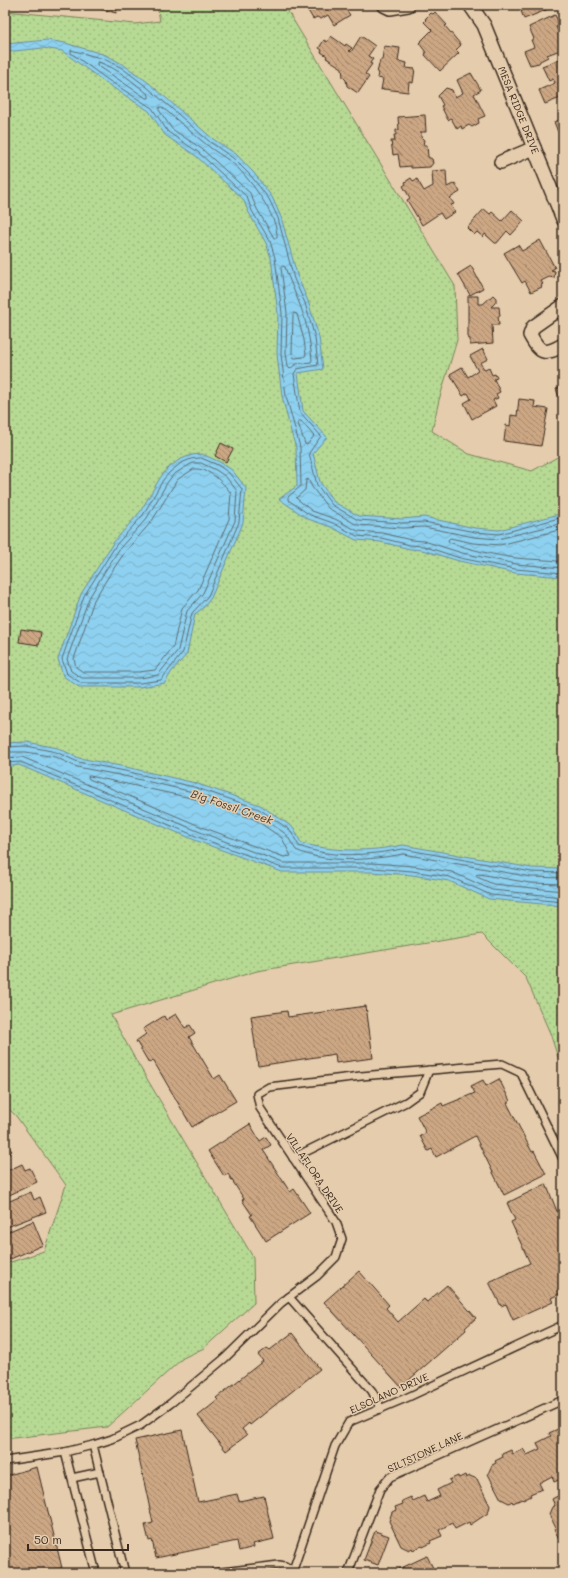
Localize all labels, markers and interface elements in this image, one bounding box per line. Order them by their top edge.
street label: MESA RIDGE DRIVE [495,64,543,156]
water label: Big Fossil Creek [189,785,275,828]
street label: VILLAFLORA DRIVE [283,1130,347,1216]
street label: ELSOLANO DRIVE [347,1369,431,1417]
street label: SILTSTONE LANE [385,1428,465,1476]
scale bar [28,1526,128,1552]
text: 50 m [34,1531,62,1547]

